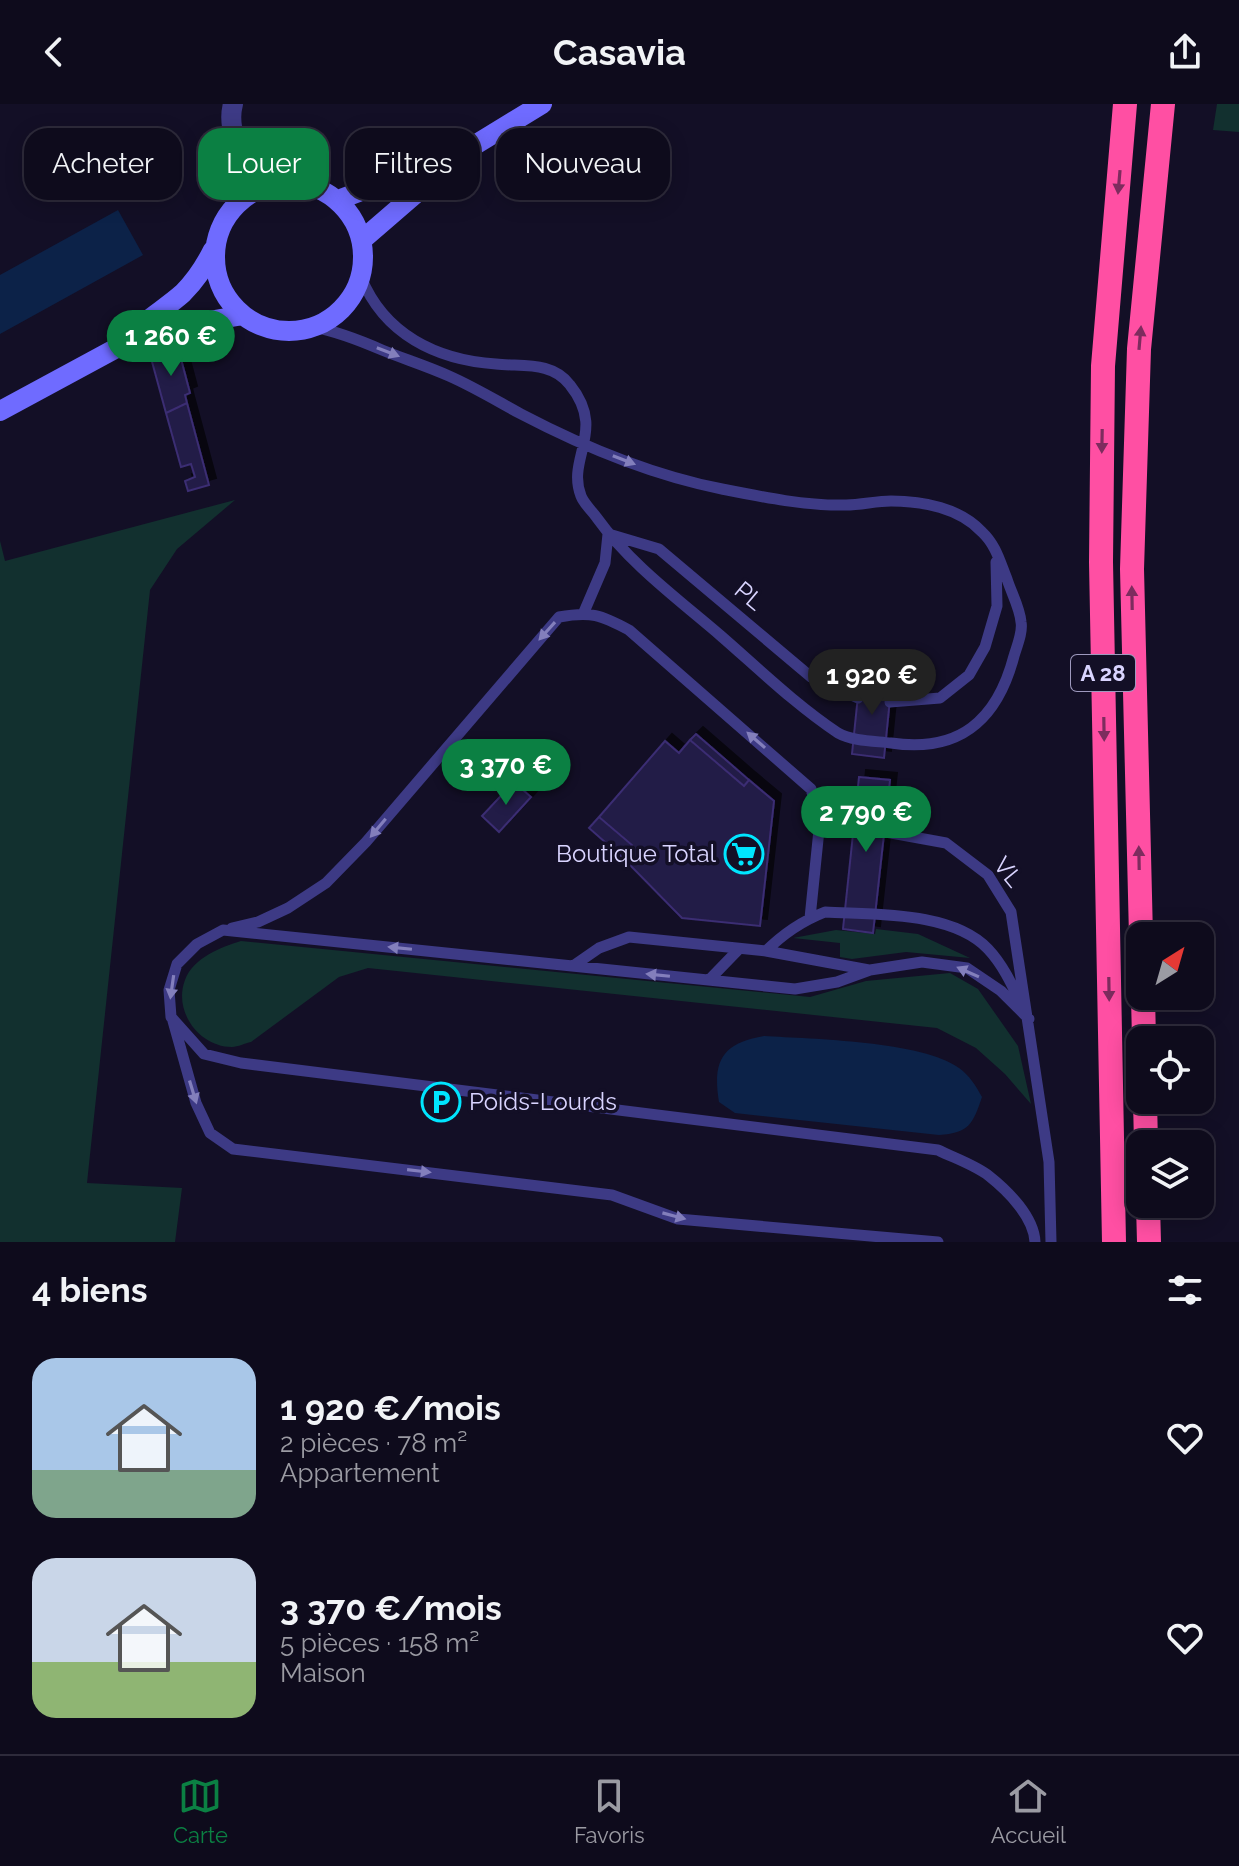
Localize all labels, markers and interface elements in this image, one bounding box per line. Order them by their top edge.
icon: back [32,30,76,74]
icon: share [1163,30,1207,74]
text: Casavia [553,31,686,73]
chip: Acheter [24,128,182,200]
chip: Louer [198,128,329,200]
chip: Filtres [345,128,480,200]
chip: Nouveau [496,128,670,200]
one-way arrow [1112,170,1125,195]
pin: 1 260 € [97,310,245,378]
text: 1 260 € [125,321,217,351]
one-way arrow [1134,325,1147,350]
one-way arrow [376,346,400,359]
one-way arrow [1096,429,1108,454]
one-way arrow [612,454,636,467]
street label: PL [729,575,770,616]
one-way arrow [1126,585,1139,610]
one-way arrow [539,621,557,640]
pin: 1 920 € [798,649,946,717]
road number: A 28 [1071,655,1135,691]
text: 1 920 € [826,660,918,690]
one-way arrow [1098,717,1110,742]
one-way arrow [746,732,766,749]
pin: 3 370 € [432,739,580,807]
text: 3 370 € [460,750,552,780]
pin: 2 790 € [792,786,940,854]
text: 2 790 € [819,797,913,827]
one-way arrow [370,819,388,838]
supermarket icon: Boutique Total [723,833,765,875]
place label: Boutique Total [556,839,716,868]
one-way arrow [1133,845,1145,870]
street label: VL [988,851,1029,893]
north arrow [1126,922,1214,1010]
map controls [1126,922,1214,1218]
one-way arrow [387,942,412,955]
one-way arrow [957,965,980,978]
one-way arrow [646,969,671,982]
one-way arrow [165,975,178,1000]
one-way arrow [1103,977,1115,1002]
button: locate [1126,1026,1214,1114]
one-way arrow [187,1080,200,1104]
parking icon: Poids-Lourds [420,1081,462,1123]
place label: Poids-Lourds [469,1087,617,1116]
button: layers [1126,1130,1214,1218]
one-way arrow [407,1165,432,1178]
one-way arrow [661,1210,686,1222]
icon: filters [1163,1268,1207,1312]
text: 4 biens [32,1270,148,1310]
text: 1 920 €/mois [280,1388,501,1428]
icon: home [96,1390,192,1486]
icon: heart [1163,1416,1207,1460]
text: 2 pièces · 78 m² [280,1428,467,1458]
text: Appartement [280,1458,440,1488]
text: 3 370 €/mois [280,1588,502,1628]
icon: home [96,1590,192,1686]
icon: heart [1163,1616,1207,1660]
text: 5 pièces · 158 m² [280,1628,479,1658]
text: Maison [280,1658,366,1688]
tab: Carte [173,1774,228,1848]
tab: Favoris [574,1774,645,1848]
tab: Accueil [991,1774,1066,1848]

